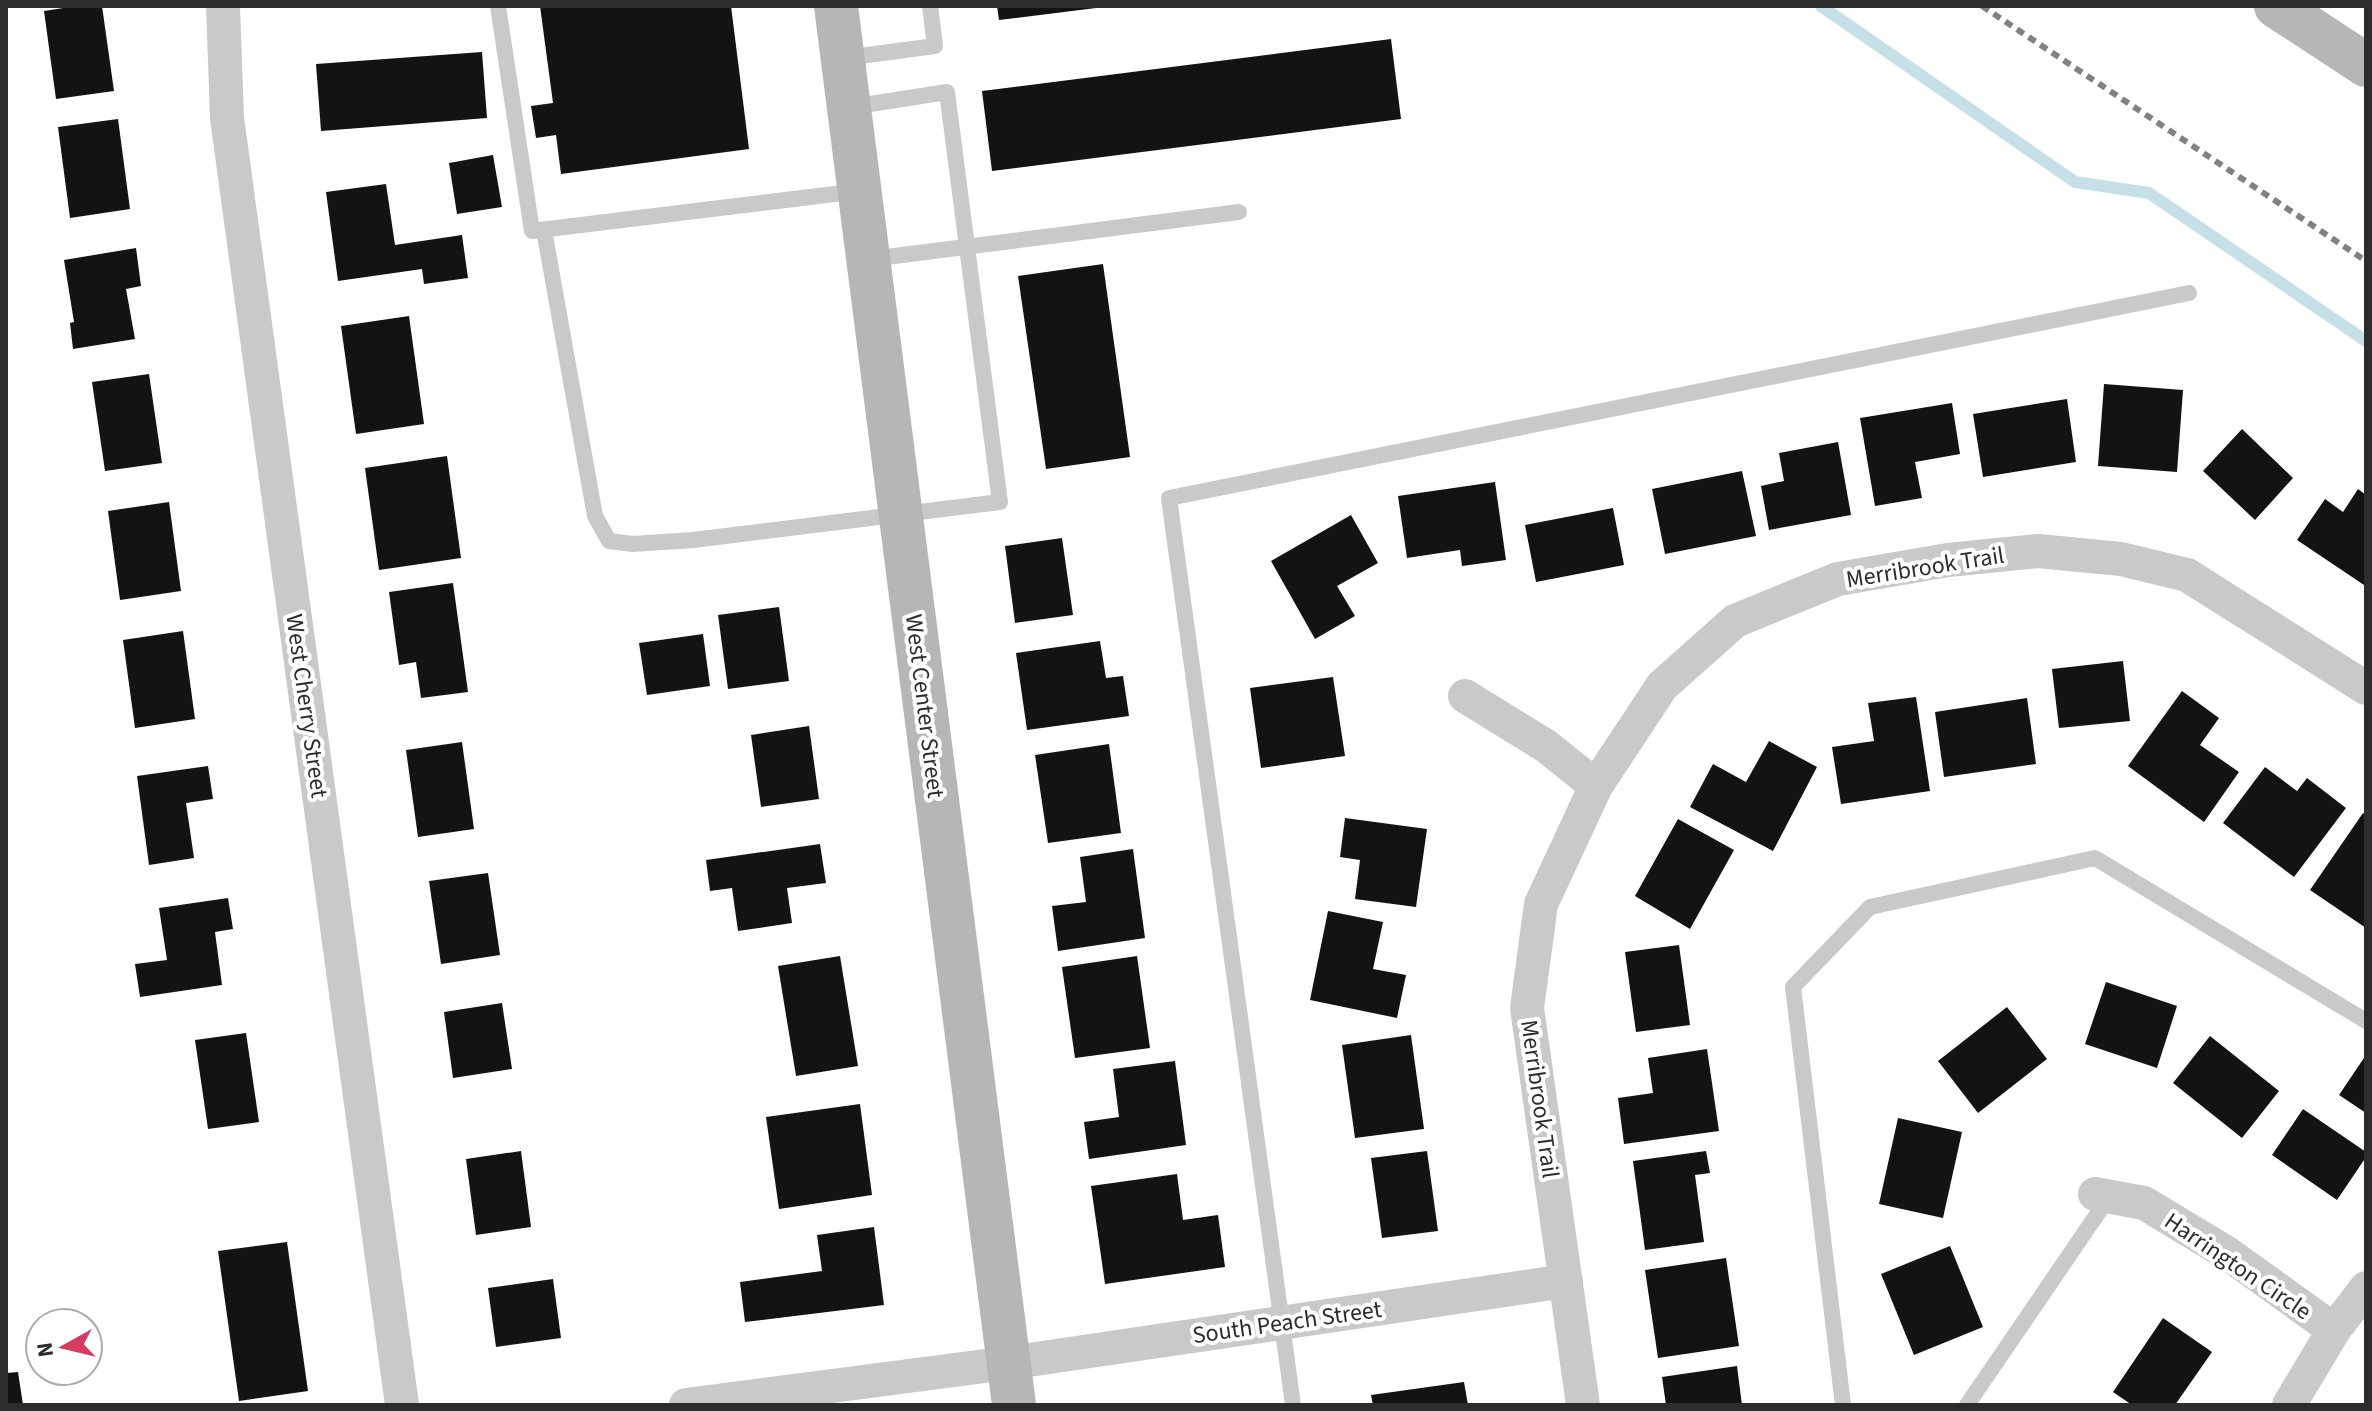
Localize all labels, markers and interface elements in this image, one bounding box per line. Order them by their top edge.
street label: Merribrook Trail [1844,538,2007,597]
street label: West Cherry Street [276,612,337,800]
street label: West Center Street [896,612,953,800]
street label: Merribrook Trail [1511,1018,1568,1181]
street label: Harrington Circle [2157,1204,2318,1329]
street label: South Peach Street [1190,1292,1384,1353]
north arrow [24,1307,104,1387]
text: N [28,1340,62,1359]

